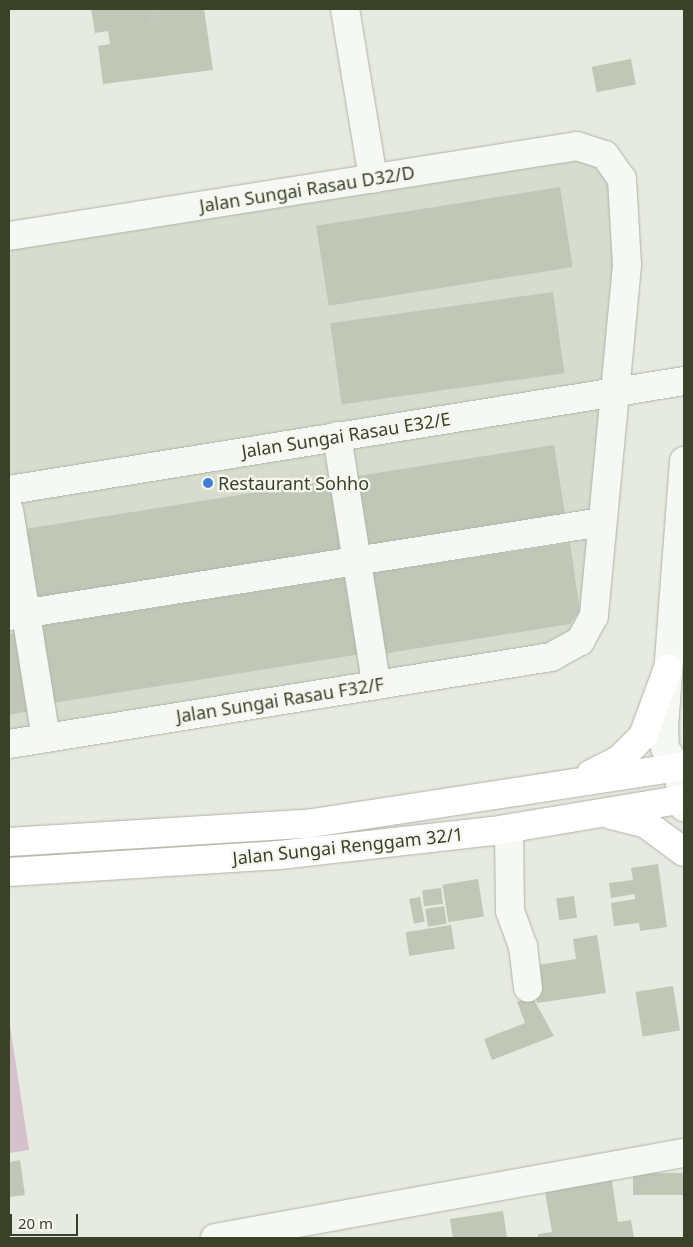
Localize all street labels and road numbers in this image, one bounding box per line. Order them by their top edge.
street label: Jalan Sungai Rasau D32/D [198,161,416,217]
street label: Jalan Sungai Rasau E32/E [240,408,452,462]
street label: Jalan Sungai Rasau F32/F [175,673,385,727]
street label: Jalan Sungai Renggam 32/1 [232,823,464,869]

